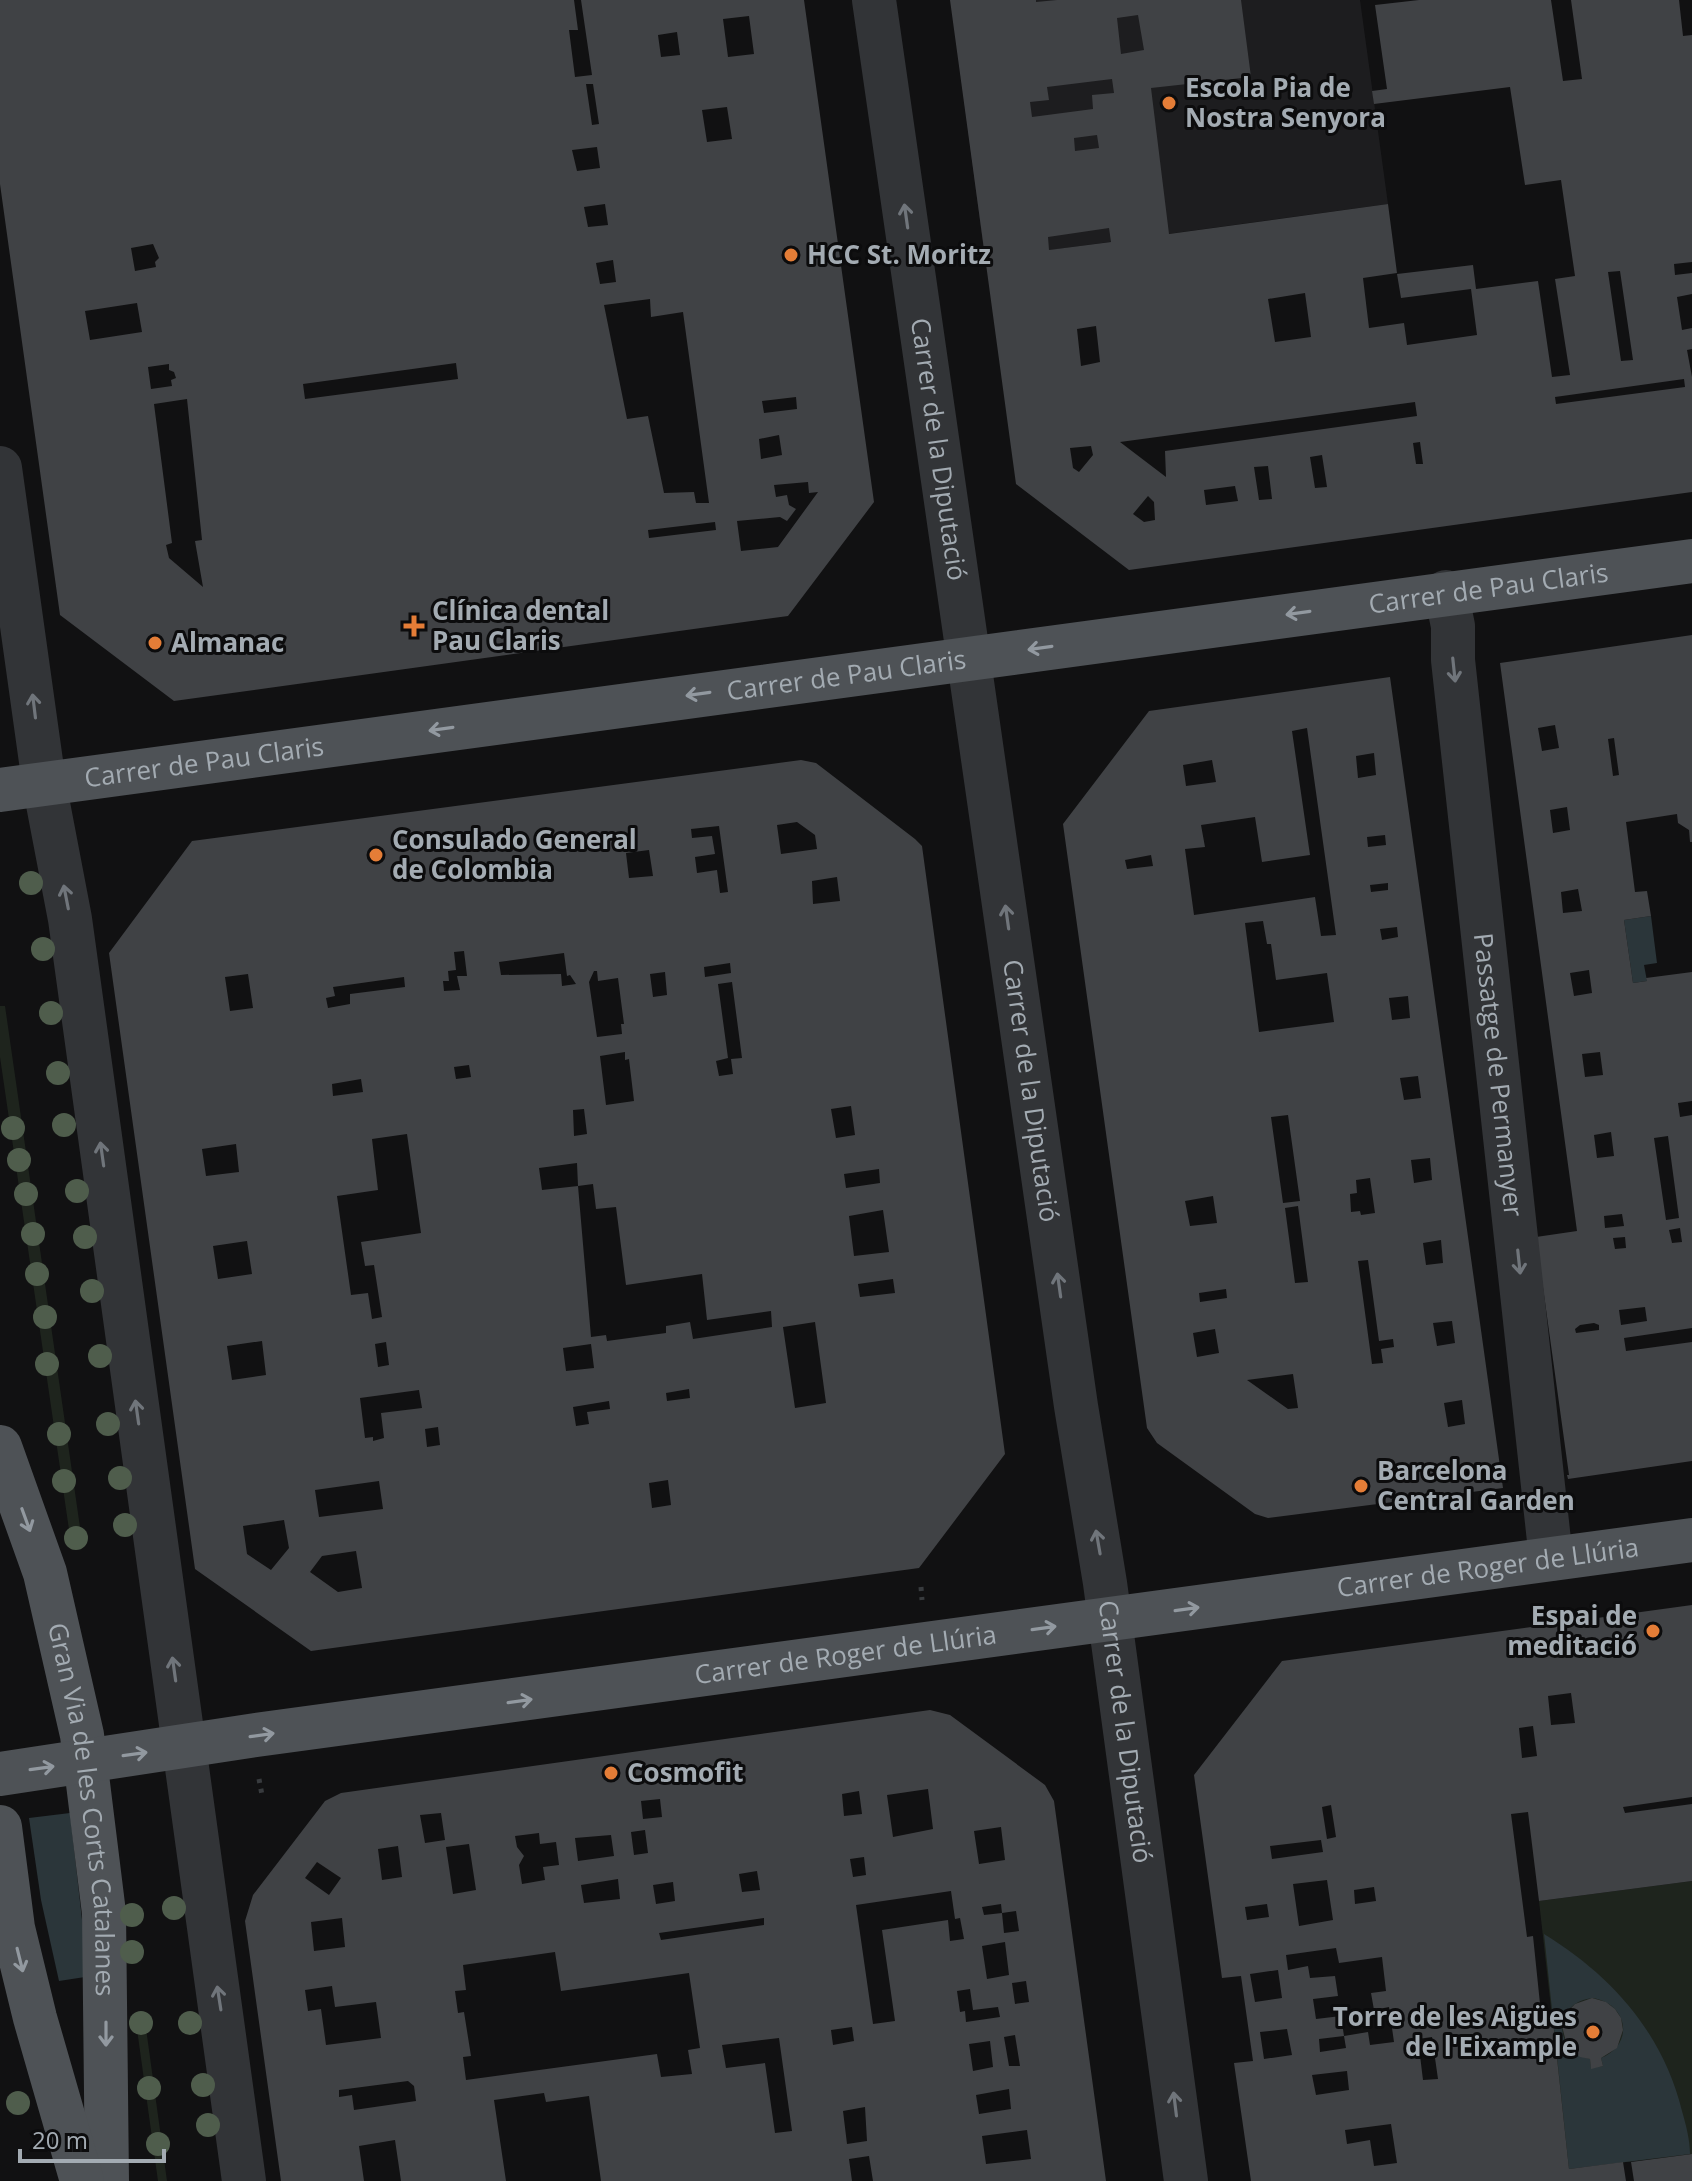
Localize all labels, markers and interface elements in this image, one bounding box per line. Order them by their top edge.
place label: Escola Pia de Nostra Senyora [1185,69,1386,135]
marker: Escola Pia de Nostra Senyora [1160,94,1178,112]
one-way arrow [898,204,913,229]
place label: HCC St. Moritz [807,236,991,272]
marker: HCC St. Moritz [782,246,800,264]
street label: Carrer de la Diputació [903,316,976,583]
street label: Carrer de Pau Claris [1366,554,1610,622]
place label: Clínica dental Pau Claris [432,592,609,658]
one-way arrow [1285,605,1312,620]
marker: Clínica dental Pau Claris [403,615,425,637]
place label: Almanac [171,624,284,660]
marker: Almanac [146,634,164,652]
street label: Carrer de Pau Claris [724,640,968,708]
one-way arrow [1028,641,1053,656]
one-way arrow [1447,656,1462,683]
one-way arrow [686,687,711,702]
one-way arrow [26,694,41,719]
one-way arrow [429,722,454,737]
street label: Carrer de Pau Claris [82,727,326,795]
place label: Consulado General de Colombia [392,821,637,887]
marker: Consulado General de Colombia [367,846,385,864]
one-way arrow [57,885,72,910]
one-way arrow [999,904,1014,930]
street label: Passatge de Permanyer [1466,931,1533,1219]
street label: Carrer de la Diputació [995,957,1068,1224]
one-way arrow [94,1141,109,1168]
one-way arrow [1512,1248,1527,1275]
one-way arrow [1051,1272,1066,1299]
one-way arrow [129,1400,144,1425]
place label: Barcelona Central Garden [1377,1452,1575,1518]
marker: Barcelona Central Garden [1352,1477,1370,1495]
one-way arrow [20,1508,35,1533]
street label: Carrer de Roger de Llúria [1334,1528,1641,1605]
one-way arrow [1090,1530,1105,1555]
place label: Espai de meditació [1507,1597,1637,1663]
street label: Carrer de la Diputació [1091,1598,1162,1865]
one-way arrow [1173,1601,1199,1616]
street label: Carrer de Roger de Llúria [692,1616,999,1692]
street label: Gran Via de les Corts Catalanes [40,1619,124,1997]
one-way arrow [1031,1620,1056,1635]
marker: Espai de meditació [1644,1622,1662,1640]
one-way arrow [166,1657,181,1682]
one-way arrow [506,1693,532,1708]
one-way arrow [249,1727,274,1742]
one-way arrow [122,1746,147,1761]
place label: Cosmofit [627,1754,744,1790]
one-way arrow [29,1760,54,1775]
marker: Cosmofit [602,1764,620,1782]
one-way arrow [14,1946,29,1972]
one-way arrow [210,1985,225,2011]
place label: Torre de les Aigües de l'Eixample [1333,1998,1577,2064]
one-way arrow [98,2020,114,2047]
marker: Torre de les Aigües de l'Eixample [1584,2023,1602,2041]
one-way arrow [1168,2091,1183,2118]
scale bar [20,2113,164,2163]
text: 20 m [32,2123,88,2156]

